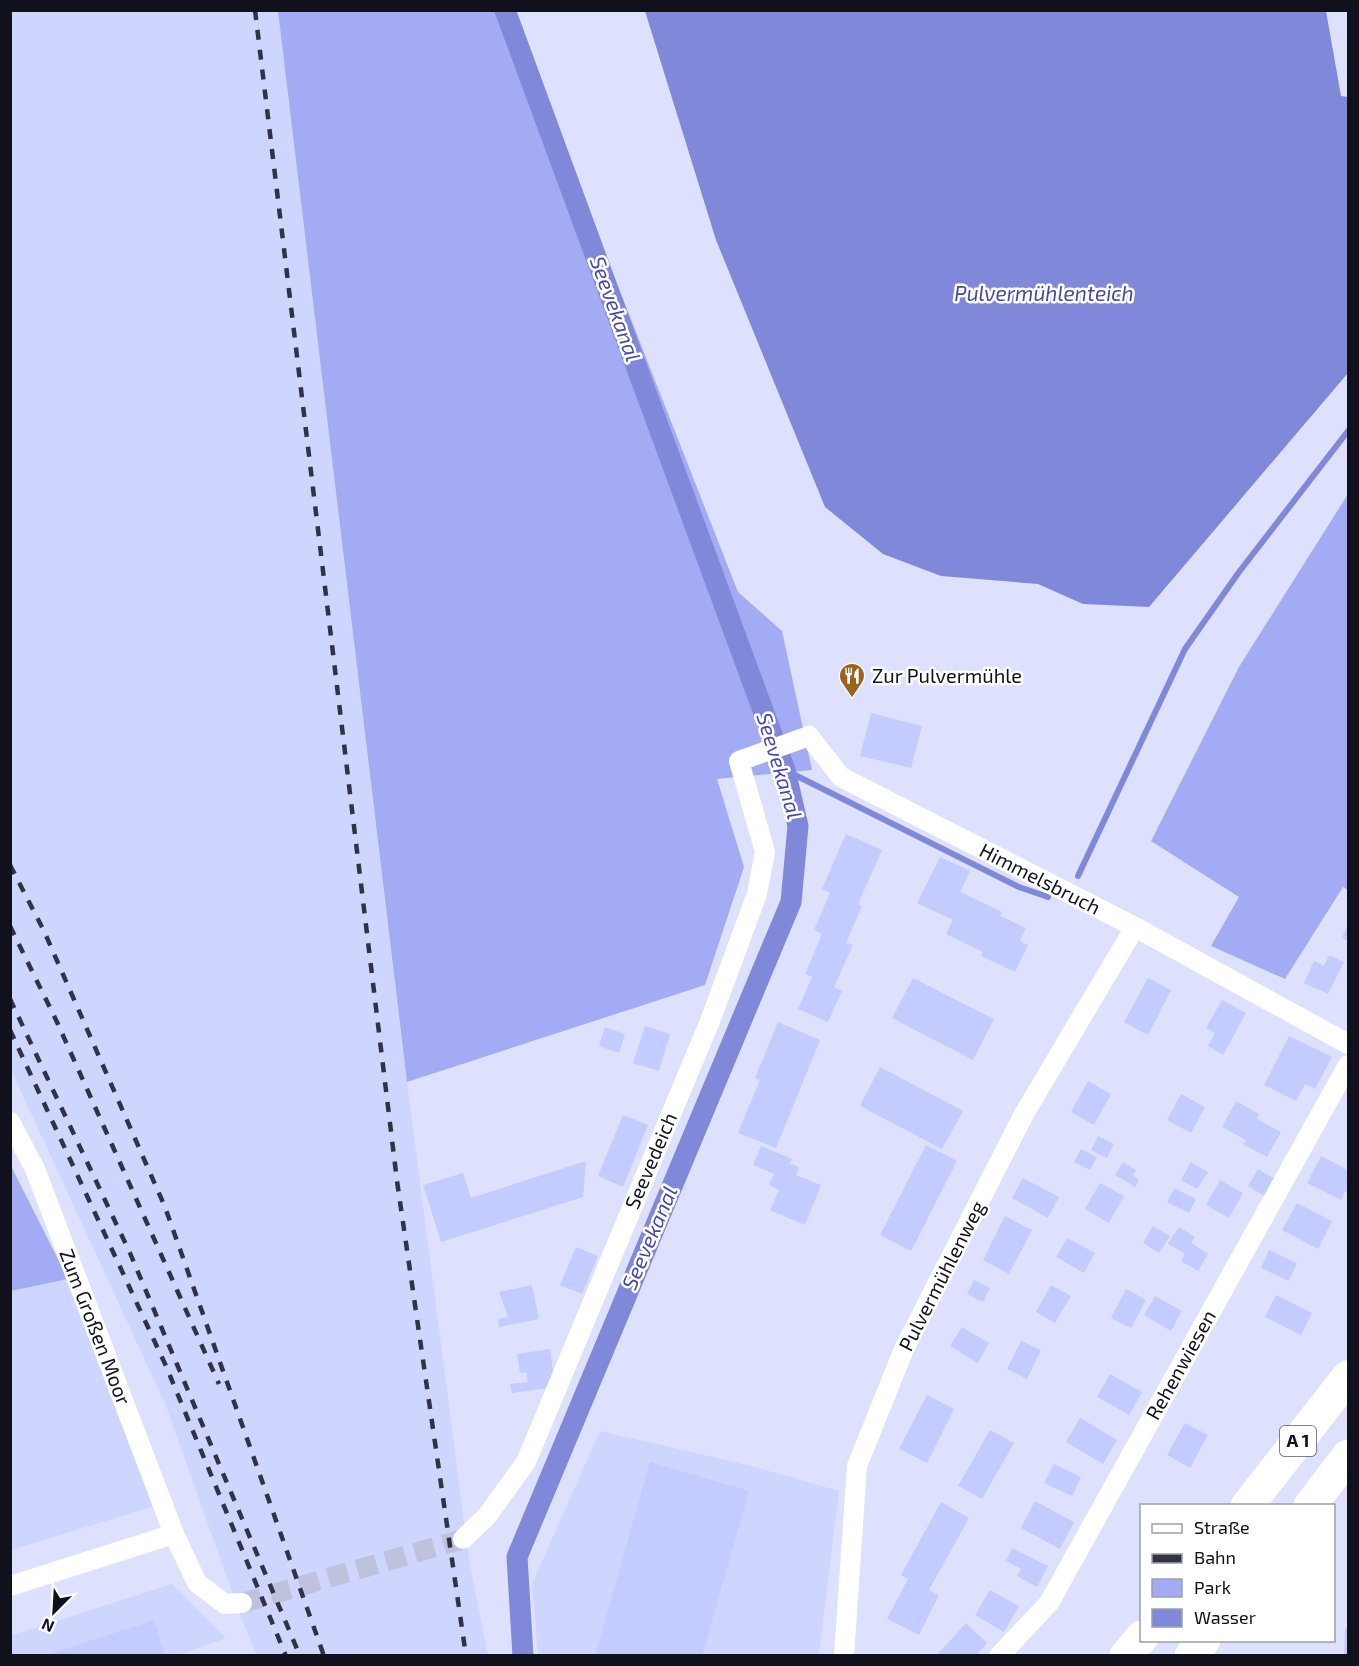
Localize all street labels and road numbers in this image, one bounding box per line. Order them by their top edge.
street label: Himmelsbruch [976,837,1105,919]
street label: Seevedeich [619,1109,681,1212]
street label: Pulvermühlenweg [893,1197,989,1355]
street label: Zum Großen Moor [55,1245,137,1408]
street label: Rehenwiesen [1140,1305,1220,1424]
road number: A 1 [1280,1426,1316,1456]

